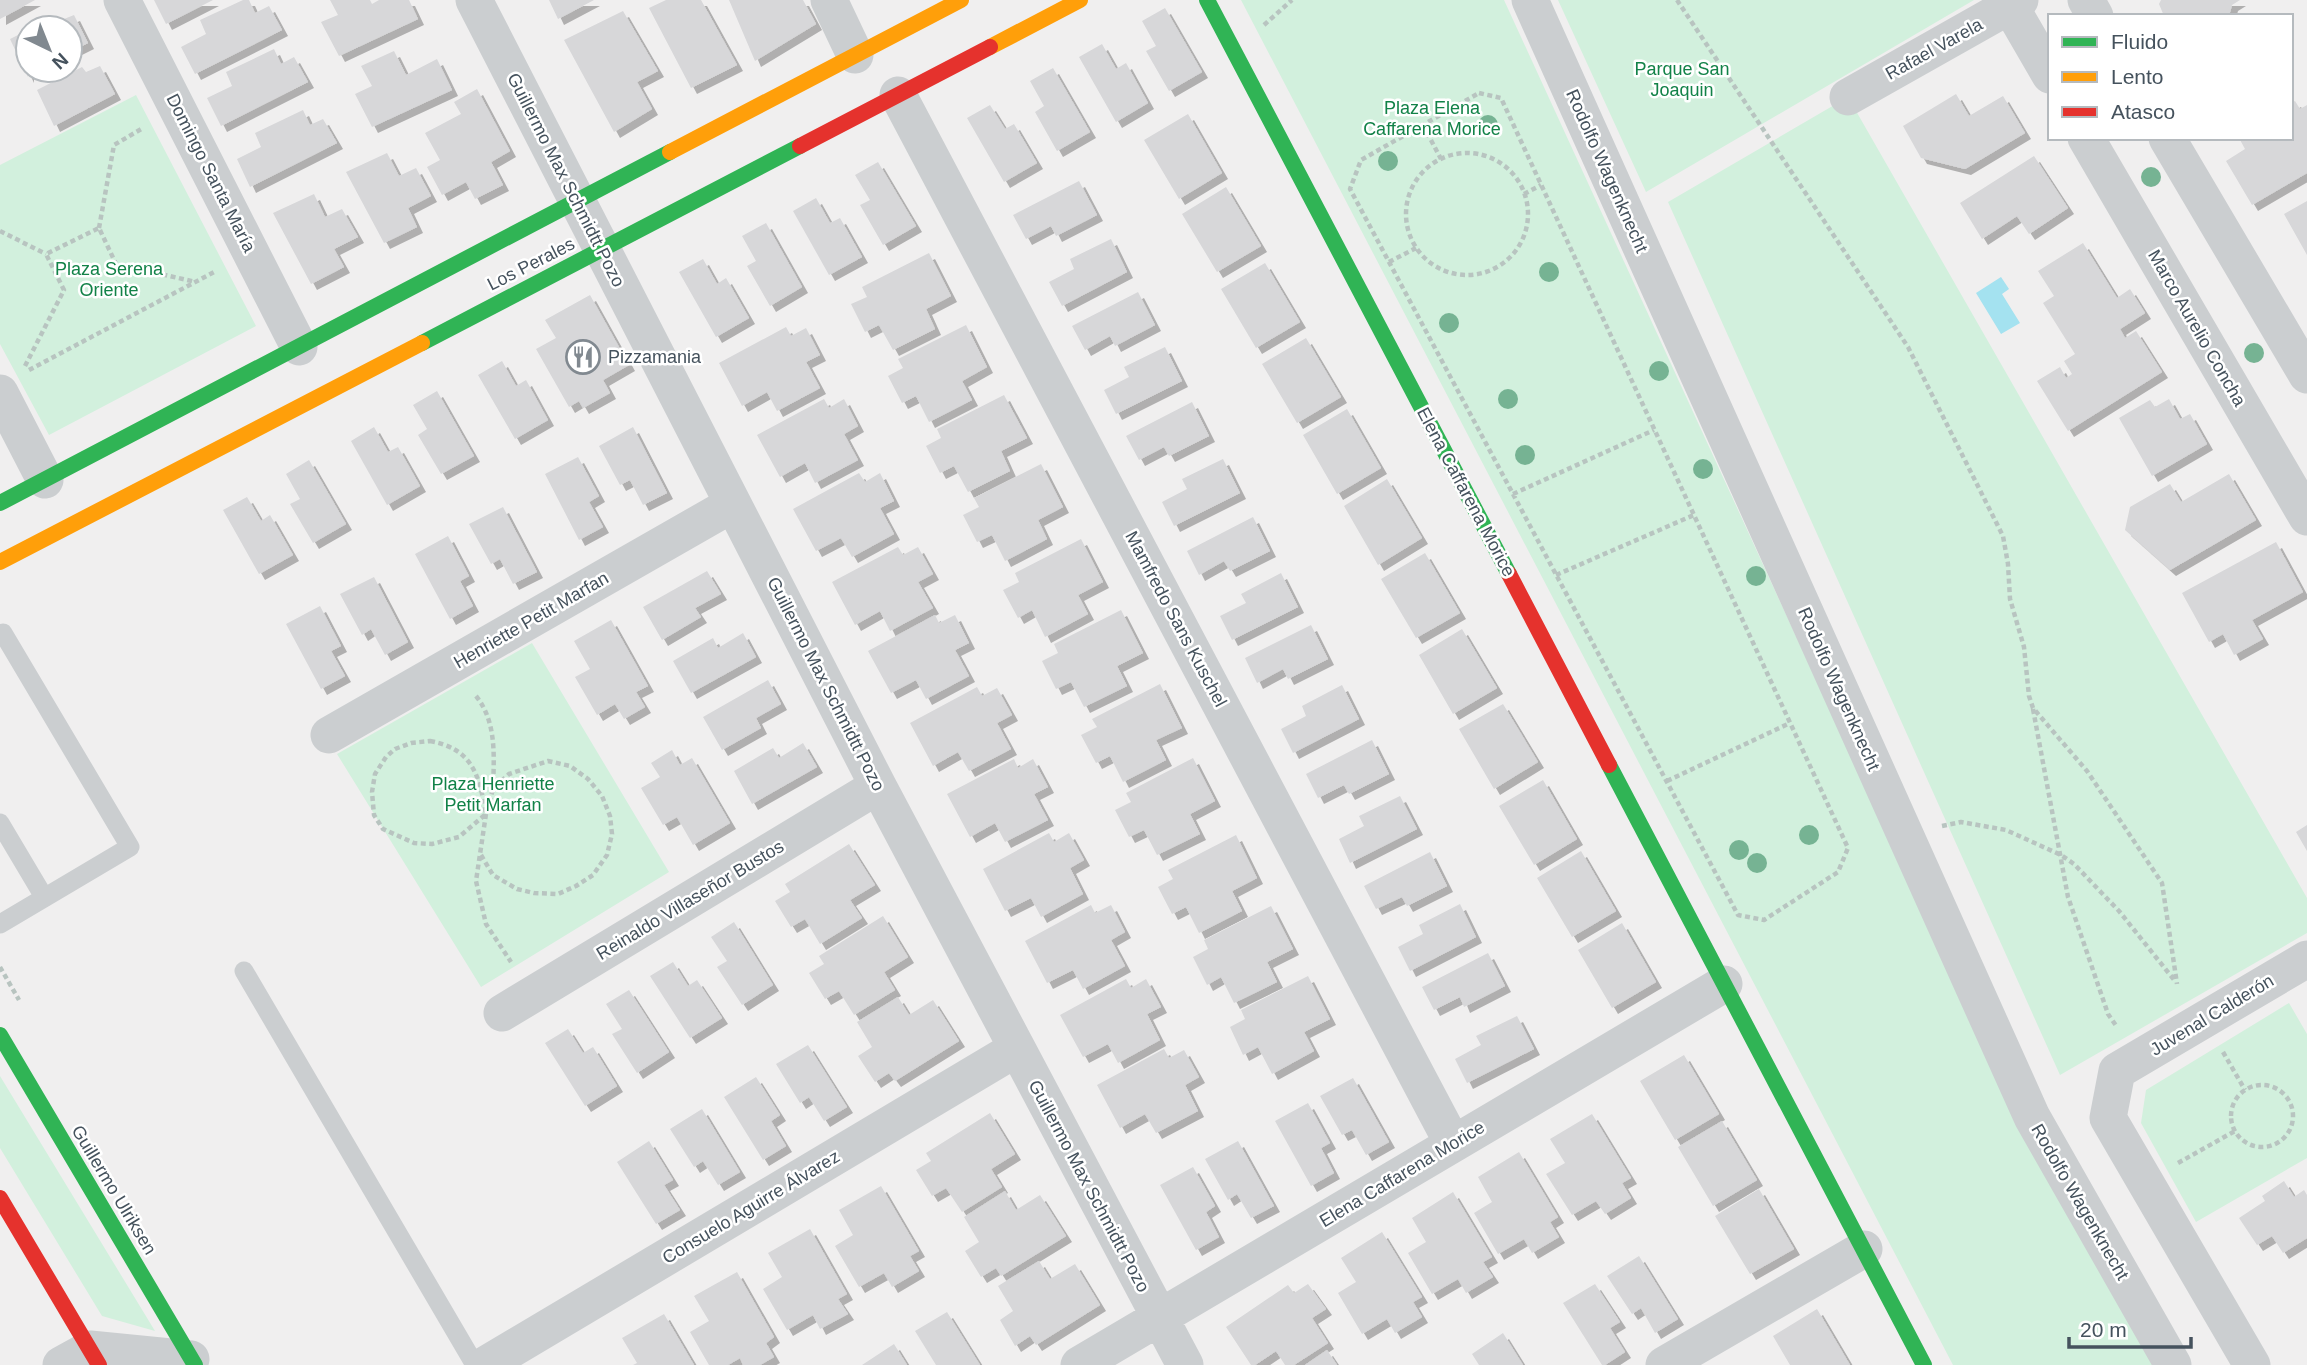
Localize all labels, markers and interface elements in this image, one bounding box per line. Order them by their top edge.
north arrow [14,14,84,84]
street label: Rafael Varela [1882,14,1987,84]
legend [2048,14,2293,140]
text: Fluido [2111,30,2168,53]
text: N [48,49,72,73]
park label: Parque San Joaquin [1634,59,1730,100]
text: Lento [2111,65,2164,88]
street label: Guillermo Max Schmidtt Pozo [503,70,629,290]
street label: Rodolfo Wagenknecht [1562,86,1652,256]
street label: Domingo Santa María [162,90,260,256]
park label: Plaza Elena Caffarena Morice [1363,98,1501,139]
text: Atasco [2111,100,2175,123]
street label: Los Perales [484,234,578,294]
street label: Marco Aurelio Concha [2144,246,2250,411]
park label: Plaza Serena Oriente [55,259,164,300]
restaurant icon: Pizzamania [564,338,602,376]
place label: Pizzamania [608,347,702,367]
street label: Elena Caffarena Morice [1413,404,1519,580]
street label: Mamfredo Sans Kuschel [1121,528,1231,710]
street label: Henriette Petit Marfan [450,568,612,672]
street label: Guillermo Max Schmidtt Pozo [763,574,889,794]
street label: Rodolfo Wagenknecht [1794,604,1884,774]
park label: Plaza Henriette Petit Marfan [431,774,555,815]
street label: Reinaldo Villaseñor Bustos [593,836,787,964]
street label: Juvenal Calderón [2147,970,2277,1060]
street label: Guillermo Max Schmidtt Pozo [1025,1077,1153,1295]
street label: Elena Caffarena Morice [1316,1117,1488,1231]
street label: Rodolfo Wagenknecht [2027,1121,2133,1283]
street label: Guillermo Ulriksen [68,1122,160,1258]
street label: Consuelo Aguirre Álvarez [659,1146,843,1268]
scale bar [2069,1306,2192,1350]
text: 20 m [2080,1318,2127,1341]

